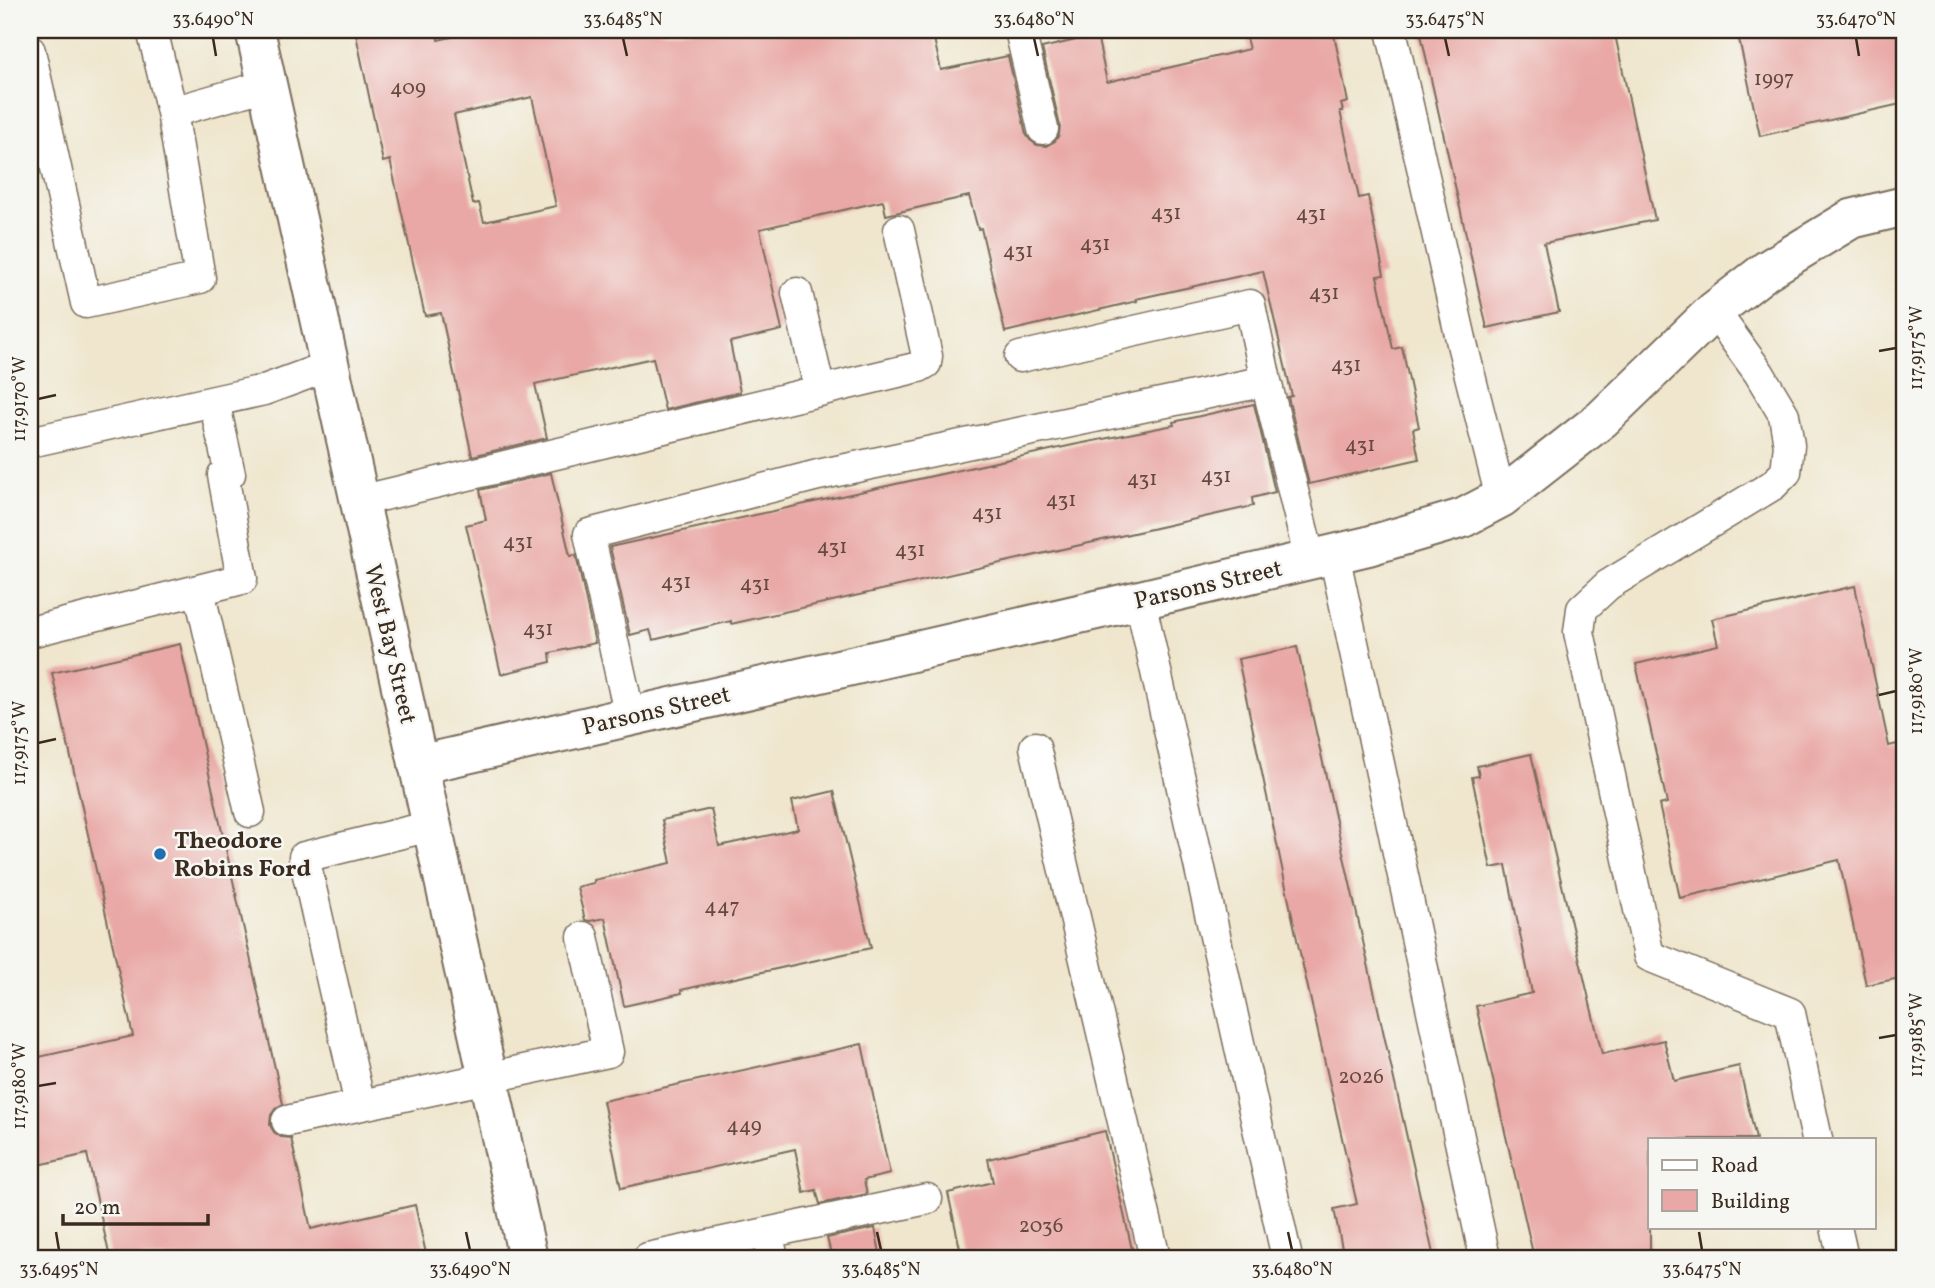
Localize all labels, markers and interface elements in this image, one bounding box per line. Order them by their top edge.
text: 33.6490°N [172,8,254,33]
text: 33.6485°N [583,8,663,33]
text: 33.6480°N [993,8,1075,33]
text: 33.6475°N [1405,8,1485,33]
text: 33.6470°N [1816,8,1896,33]
house number: 1997 [1754,65,1794,94]
house number: 409 [390,74,426,103]
house number: 431 [1151,199,1181,228]
house number: 431 [1296,200,1326,229]
house number: 431 [1080,230,1110,259]
house number: 431 [1003,237,1033,266]
house number: 431 [1309,279,1339,308]
text: 117.9175°W [1905,306,1930,390]
house number: 431 [1331,351,1361,380]
text: 117.9170°W [8,356,33,442]
house number: 431 [1345,431,1375,460]
house number: 431 [1201,462,1231,491]
house number: 431 [1127,465,1157,494]
house number: 431 [1046,486,1076,515]
house number: 431 [972,499,1002,528]
house number: 431 [503,528,533,557]
house number: 431 [817,533,847,562]
house number: 431 [895,536,925,565]
street label: Parsons Street [1131,552,1286,620]
street label: West Bay Street [354,561,424,728]
house number: 431 [661,568,691,597]
house number: 431 [740,570,770,599]
house number: 431 [523,615,553,644]
text: 117.9180°W [1905,648,1930,734]
street label: Parsons Street [579,678,734,746]
text: 117.9175°W [8,701,33,785]
place label: Theodore Robins Ford [174,825,311,887]
marker: Theodore Robins Ford [152,846,168,862]
house number: 447 [704,893,740,922]
text: 117.9185°W [1905,993,1930,1077]
text: 117.9180°W [8,1043,33,1129]
house number: 2026 [1338,1063,1384,1092]
house number: 449 [726,1112,762,1141]
legend [1648,1138,1876,1228]
text: Road [1711,1152,1758,1181]
scale bar [63,1183,208,1227]
text: Building [1711,1188,1790,1217]
text: 20 m [74,1194,120,1223]
house number: 2036 [1019,1212,1063,1241]
text: 33.6495°N [19,1258,99,1283]
text: 33.6490°N [429,1258,511,1283]
text: 33.6485°N [841,1258,921,1283]
text: 33.6480°N [1251,1258,1333,1283]
text: 33.6475°N [1662,1258,1742,1283]

